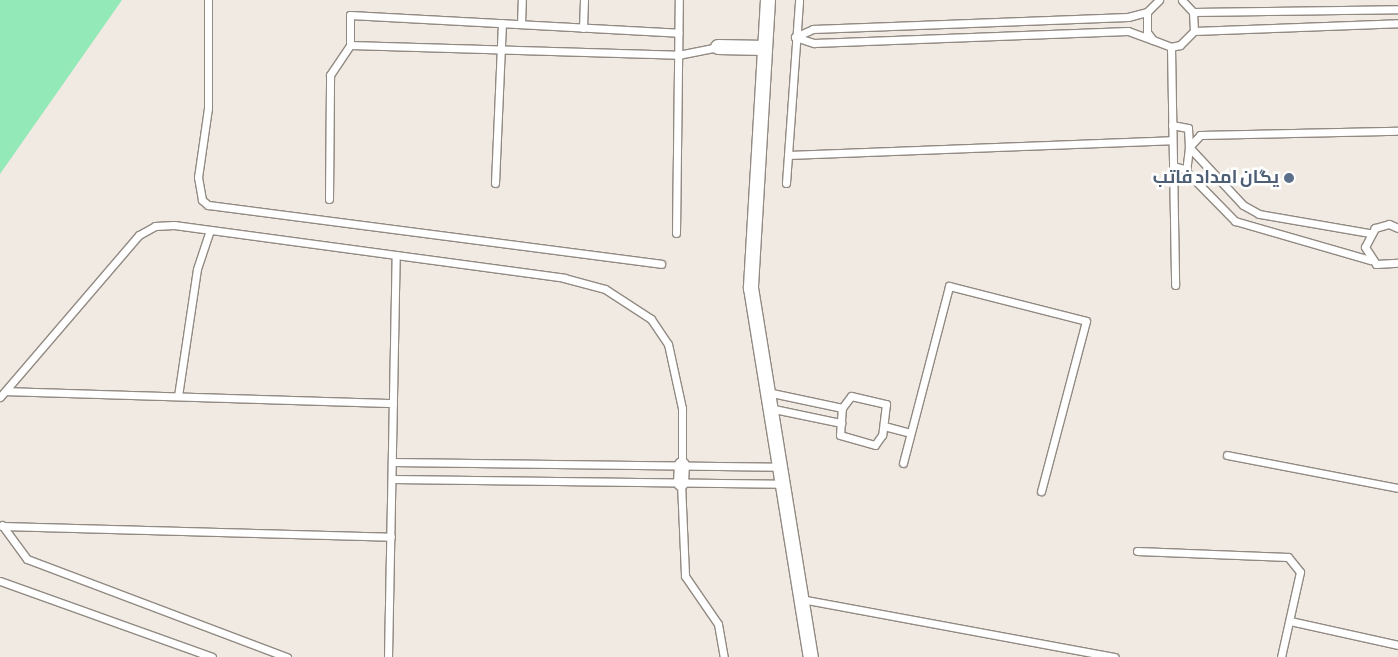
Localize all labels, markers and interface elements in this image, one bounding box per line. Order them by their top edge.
place label: یگان امداد فاتب [1153,167,1279,189]
marker: یگان امداد فاتب [1283,172,1295,184]

